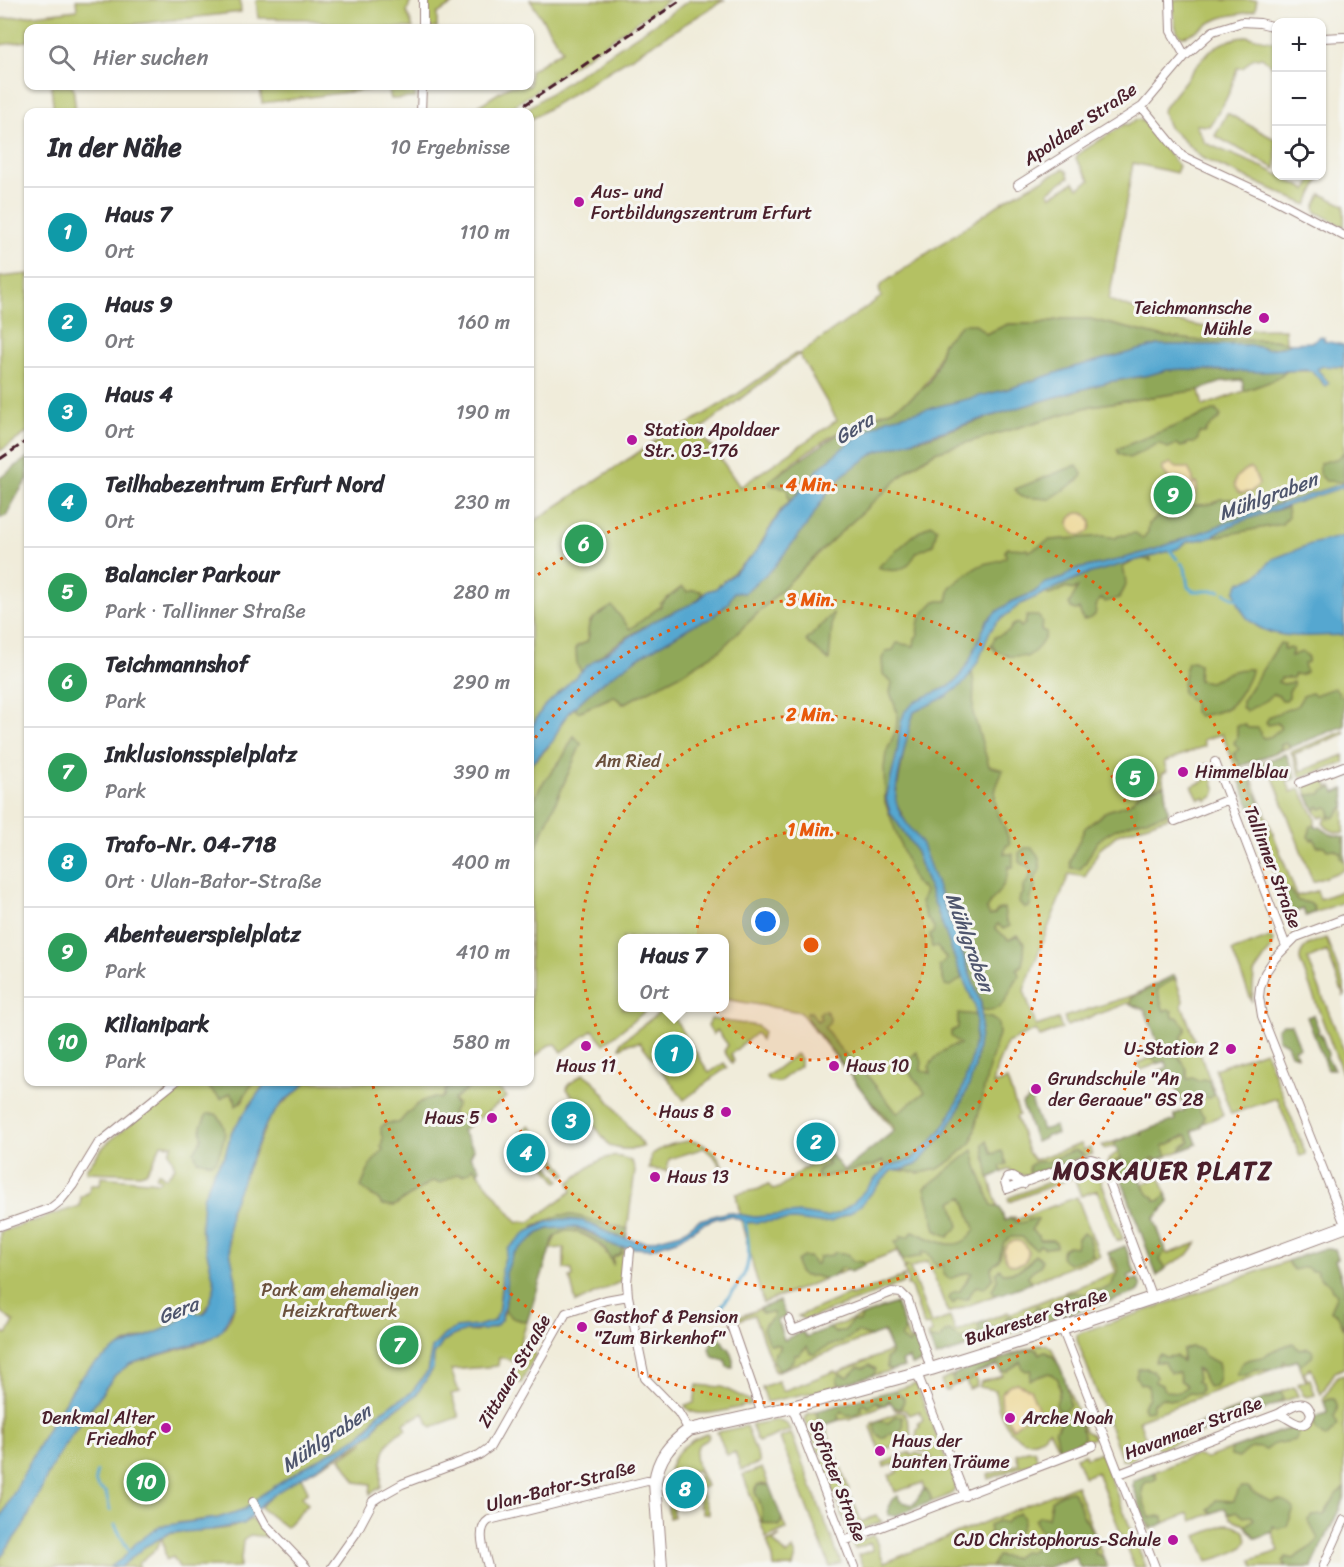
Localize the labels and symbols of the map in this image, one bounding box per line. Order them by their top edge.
street label: Apoldaer Straße [1015,74,1144,175]
place label: Aus- und Fortbildungszentrum Erfurt [590,176,812,229]
marker: Aus- und Fortbildungszentrum Erfurt [572,195,586,209]
place label: Teichmannsche Mühle [1134,292,1252,345]
marker: Teichmannsche Mühle [1257,311,1271,325]
water label: Gera [828,401,883,454]
place label: Station Apoldaer Str. 03-176 [644,414,780,467]
marker: Station Apoldaer Str. 03-176 [625,433,639,447]
water label: Mühlgraben [1214,462,1325,531]
text: 4 Min. [785,469,836,501]
pin: 9 [1154,472,1192,518]
pin: 6 [564,522,604,566]
text: 3 Min. [785,584,836,616]
text: 2 Min. [785,699,836,731]
park label: Am Ried [595,745,662,777]
pin: 5 [1116,756,1154,800]
place label: Himmelblau [1195,756,1289,788]
marker: Himmelblau [1176,765,1190,779]
street label: Tallinner Straße [1235,801,1311,933]
text: 1 Min. [787,814,835,846]
water label: Mühlgraben [935,888,1004,999]
your location [751,907,780,936]
centre of rings [801,935,821,955]
pin: 1 [654,1032,694,1076]
place label: U-Station 2 [1124,1033,1219,1065]
marker: Haus 11 [579,1039,593,1053]
marker: U-Station 2 [1224,1042,1238,1056]
place label: Haus 11 [556,1050,616,1082]
place label: Haus 10 [846,1050,910,1082]
marker: Haus 10 [827,1059,841,1073]
place label: Grundschule "An der Geraaue" GS 28 [1048,1063,1204,1116]
marker: Grundschule "An der Geraaue" GS 28 [1029,1082,1043,1096]
place label: Haus 8 [659,1096,714,1128]
pin: 3 [552,1098,590,1144]
place label: Haus 5 [425,1102,480,1134]
marker: Haus 8 [719,1105,733,1119]
marker: Haus 5 [485,1111,499,1125]
pin: 2 [796,1120,836,1164]
pin: 4 [506,1130,546,1176]
district label: MOSKAUER PLATZ [1052,1150,1273,1192]
place label: Haus 13 [667,1161,729,1193]
marker: Haus 13 [648,1170,662,1184]
park label: Park am ehemaligen Heizkraftwerk [261,1274,419,1327]
street label: Bukarester Straße [961,1279,1112,1355]
water label: Gera [153,1286,206,1334]
place label: Gasthof & Pension "Zum Birkenhof" [594,1301,739,1354]
street label: Zittauer Straße [469,1308,560,1434]
marker: Gasthof & Pension "Zum Birkenhof" [575,1320,589,1334]
pin: 7 [380,1322,418,1368]
street label: Havannaer Straße [1119,1387,1267,1469]
water label: Mühlgraben [274,1394,381,1482]
place label: Denkmal Alter Friedhof [42,1402,157,1455]
place label: Arche Noah [1021,1402,1114,1434]
marker: Arche Noah [1003,1411,1017,1425]
street label: Sofioter Straße [800,1415,876,1547]
marker: Denkmal Alter Friedhof [159,1421,173,1435]
place label: Haus der bunten Träume [892,1425,1010,1478]
marker: Haus der bunten Träume [873,1444,887,1458]
street label: Ulan-Bator-Straße [483,1451,639,1521]
pin: 10 [126,1460,166,1504]
pin: 8 [666,1466,704,1512]
place label: CJD Christophorus-Schule [954,1524,1161,1556]
marker: CJD Christophorus-Schule [1166,1533,1180,1547]

